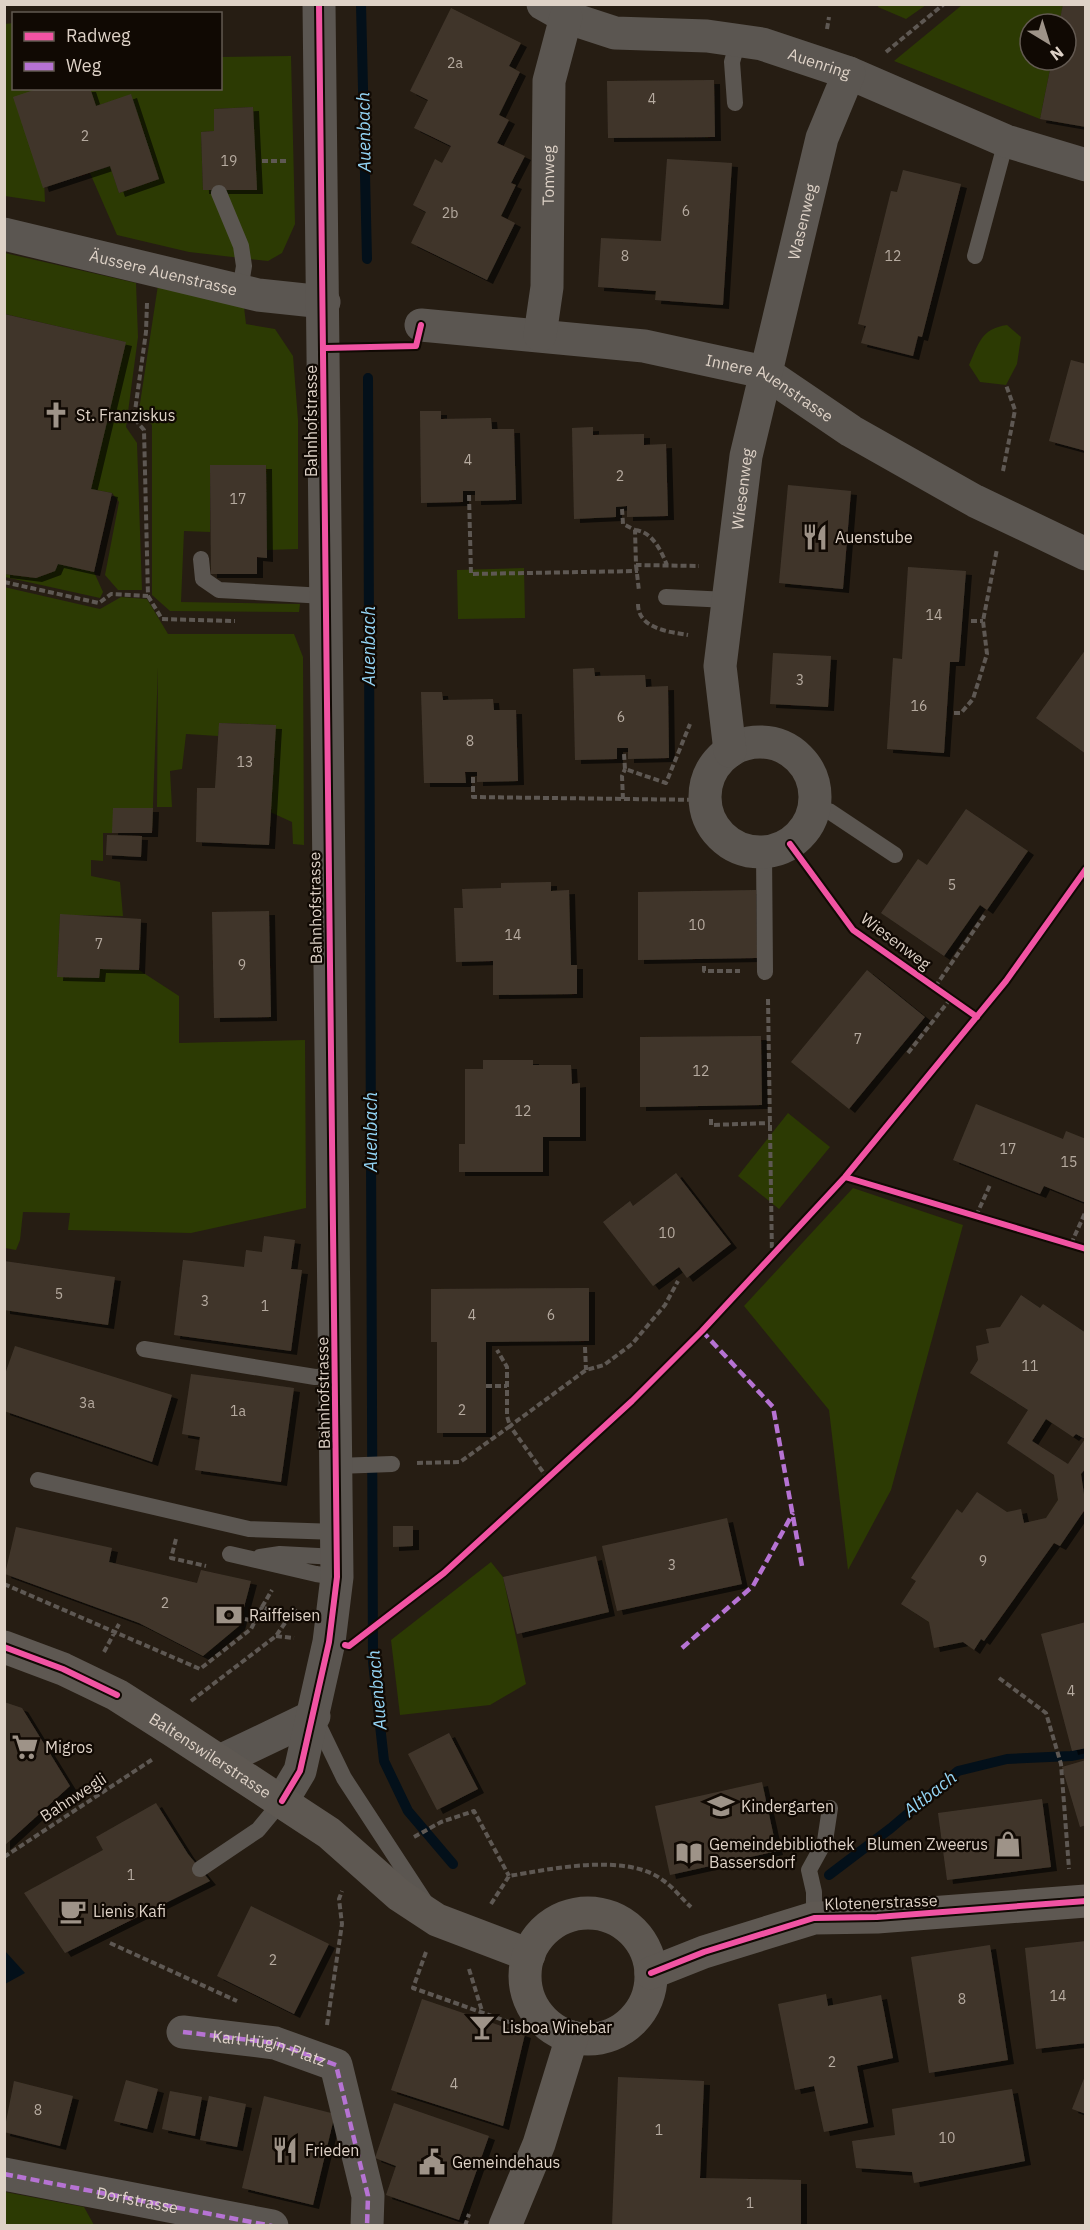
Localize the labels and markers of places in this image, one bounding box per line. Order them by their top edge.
church icon: St. Franziskus [41,400,71,430]
place label: St. Franziskus [76,405,175,425]
restaurant icon: Auenstube [800,522,830,552]
place label: Auenstube [835,527,913,547]
bank icon: Raiffeisen [214,1600,244,1630]
place label: Raiffeisen [249,1605,320,1625]
supermarket icon: Migros [10,1732,40,1762]
place label: Migros [45,1737,93,1757]
school or university icon: Kindergarten [706,1791,736,1821]
place label: Kindergarten [741,1796,834,1816]
shop icon: Blumen Zweerus [993,1829,1023,1859]
place label: Gemeindebibliothek Bassersdorf [709,1834,855,1872]
place label: Blumen Zweerus [867,1834,988,1854]
library icon: Gemeindebibliothek Bassersdorf [674,1838,704,1868]
cafe icon: Lienis Kafi [58,1896,88,1926]
place label: Lienis Kafi [93,1901,166,1921]
bar icon: Lisboa Winebar [467,2012,497,2042]
place label: Lisboa Winebar [502,2017,612,2037]
restaurant icon: Frieden [270,2135,300,2165]
place label: Frieden [305,2140,359,2160]
public building icon: Gemeindehaus [417,2147,447,2177]
place label: Gemeindehaus [452,2152,560,2172]

